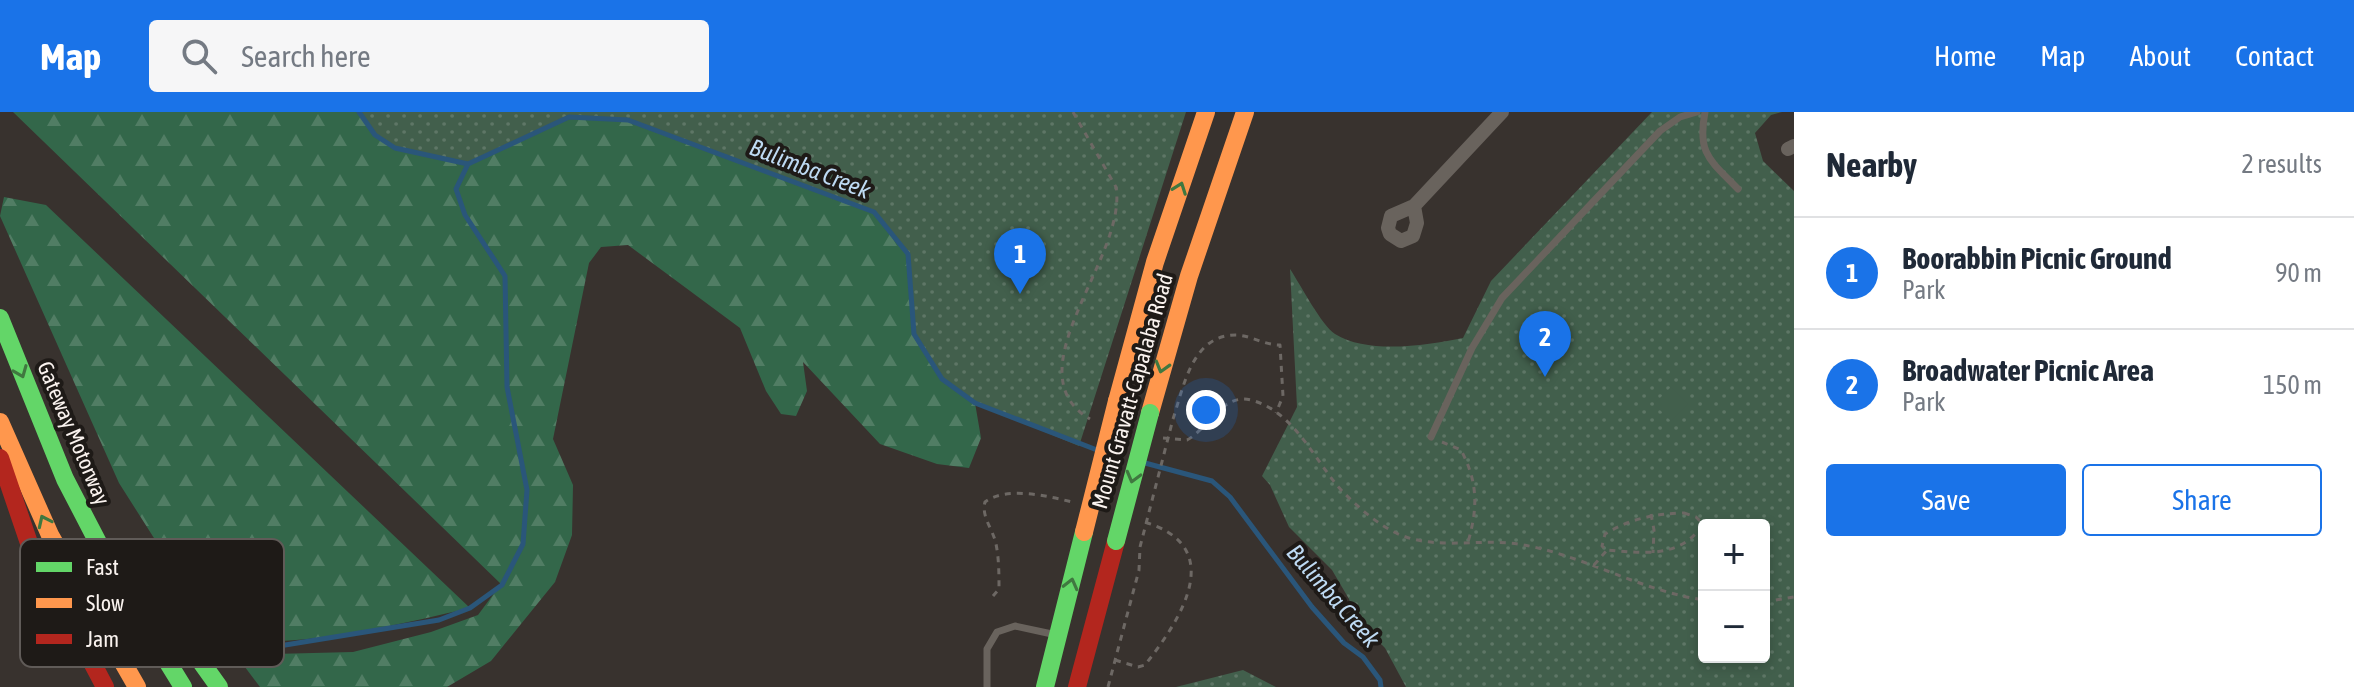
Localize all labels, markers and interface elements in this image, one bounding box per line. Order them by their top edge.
search box [149,20,709,92]
icon: search [177,34,221,78]
text: Map [40,35,101,78]
text: Search here [241,39,371,73]
text: Home [1934,40,1996,72]
text: Map [2040,40,2085,72]
text: About [2129,40,2191,72]
text: Contact [2235,40,2314,72]
water label: Bulimba Creek [746,133,875,204]
text: Nearby [1826,145,1917,184]
text: 2 results [2241,149,2322,179]
one-way arrow [1171,182,1187,196]
pin: 1 [994,228,1046,294]
text: Boorabbin Picnic Ground [1902,241,2172,275]
text: 1 [1846,258,1858,288]
text: 90 m [2275,258,2322,288]
street label: Mount Gravatt-Capalaba Road [1086,270,1178,512]
text: Park [1902,275,1945,305]
pin: 2 [1519,311,1571,377]
text: Broadwater Picnic Area [1902,353,2154,387]
street label: Gateway Motorway [32,357,116,509]
one-way arrow [1155,360,1172,374]
one-way arrow [12,364,28,378]
text: 2 [1846,370,1858,400]
text: 150 m [2263,370,2322,400]
text: Park [1902,387,1945,417]
your location [1186,390,1226,430]
button: Save [1826,464,2066,536]
button: Share [2082,464,2322,536]
one-way arrow [1125,469,1142,483]
one-way arrow [38,515,54,530]
map controls [1698,519,1770,663]
button: + [1698,519,1770,591]
legend [20,539,284,667]
water label: Bulimba Creek [1282,539,1386,653]
text: Fast [86,554,119,580]
one-way arrow [1062,578,1079,592]
text: Slow [86,590,124,616]
button: − [1698,591,1770,663]
text: Jam [86,626,119,652]

